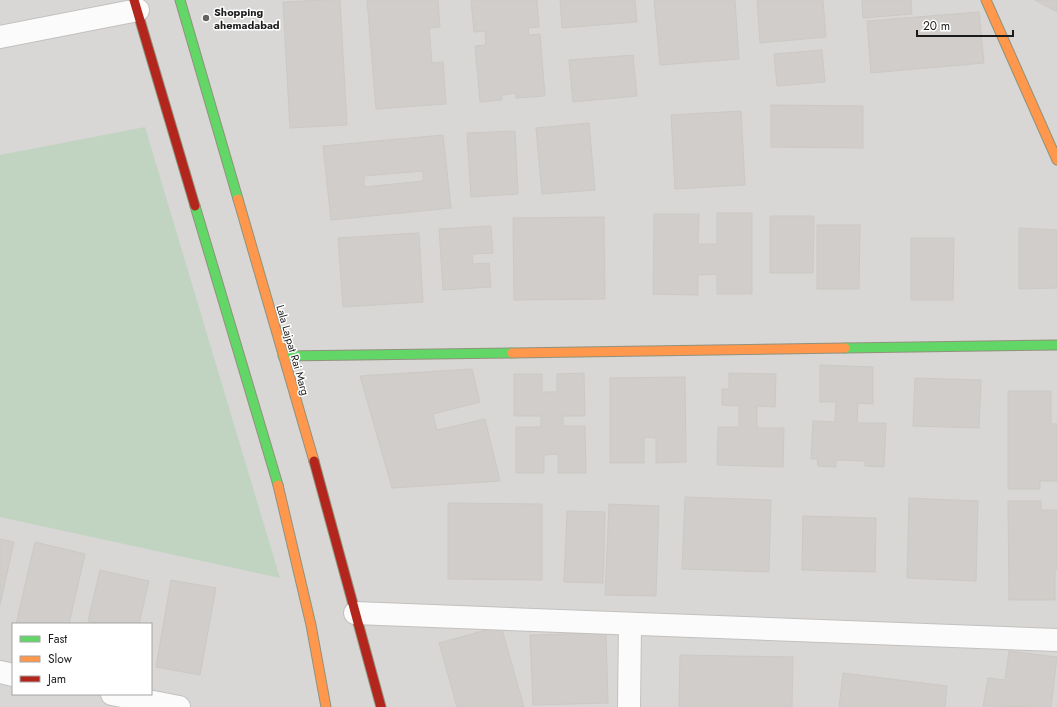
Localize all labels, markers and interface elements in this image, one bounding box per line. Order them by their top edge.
place label: Shopping ahemadabad [214,4,280,33]
scale bar [917,12,1013,38]
marker: Shopping ahemadabad [201,13,211,23]
text: 20 m [923,17,950,35]
street label: Lala Lajpat Rai Marg [272,303,314,397]
legend [12,623,152,695]
text: Fast [48,630,67,648]
text: Slow [48,650,73,668]
text: Jam [46,670,66,688]

